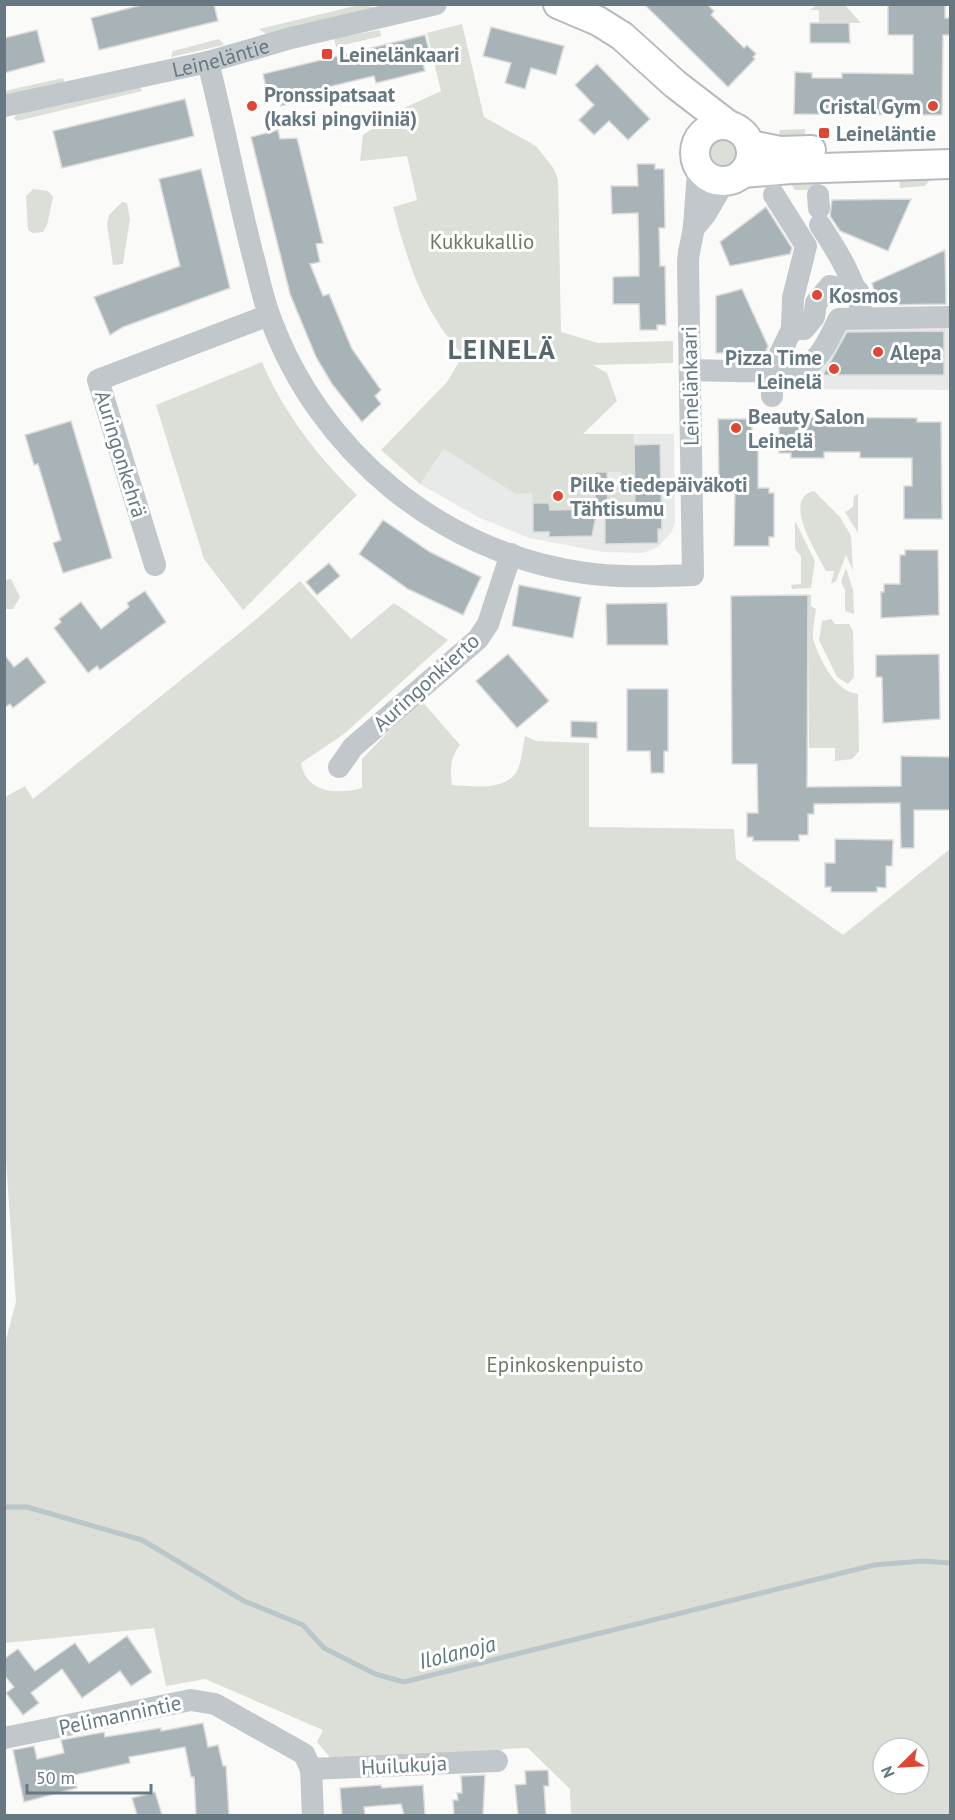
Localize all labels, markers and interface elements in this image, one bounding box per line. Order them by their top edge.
street label: Leineläntie [169,31,272,83]
place label: Leinelänkaari [339,41,460,68]
marker: Leinelänkaari [320,47,334,61]
place label: Pronssipatsaat (kaksi pingviiniä) [264,81,417,132]
place label: Cristal Gym [819,93,921,120]
marker: Pronssipatsaat (kaksi pingviiniä) [245,99,259,113]
marker: Cristal Gym [926,99,940,113]
place label: Leineläntie [836,120,936,147]
marker: Leineläntie [817,126,831,140]
park label: Kukkukallio [430,228,534,255]
place label: Kosmos [829,282,898,309]
marker: Kosmos [810,288,824,302]
street label: Leinelänkaari [675,326,705,446]
district label: LEINELÄ [448,332,556,366]
place label: Alepa [890,339,941,366]
place label: Pizza Time Leinelä [725,344,822,395]
marker: Alepa [871,345,885,359]
marker: Pizza Time Leinelä [827,362,841,376]
street label: Auringonkehrä [89,387,153,521]
place label: Beauty Salon Leinelä [748,403,865,454]
marker: Beauty Salon Leinelä [729,421,743,435]
place label: Pilke tiedepäiväkoti Tähtisumu [570,471,748,522]
marker: Pilke tiedepäiväkoti Tähtisumu [551,489,565,503]
street label: Auringonkierto [367,627,485,737]
park label: Epinkoskenpuisto [487,1351,643,1378]
water label: Ilolanoja [416,1629,499,1675]
street label: Pelimannintie [56,1689,184,1741]
north arrow [871,1736,931,1796]
street label: Huilukuja [360,1749,448,1781]
scale bar [27,1757,152,1795]
text: N [876,1763,899,1781]
text: 50 m [36,1766,75,1789]

